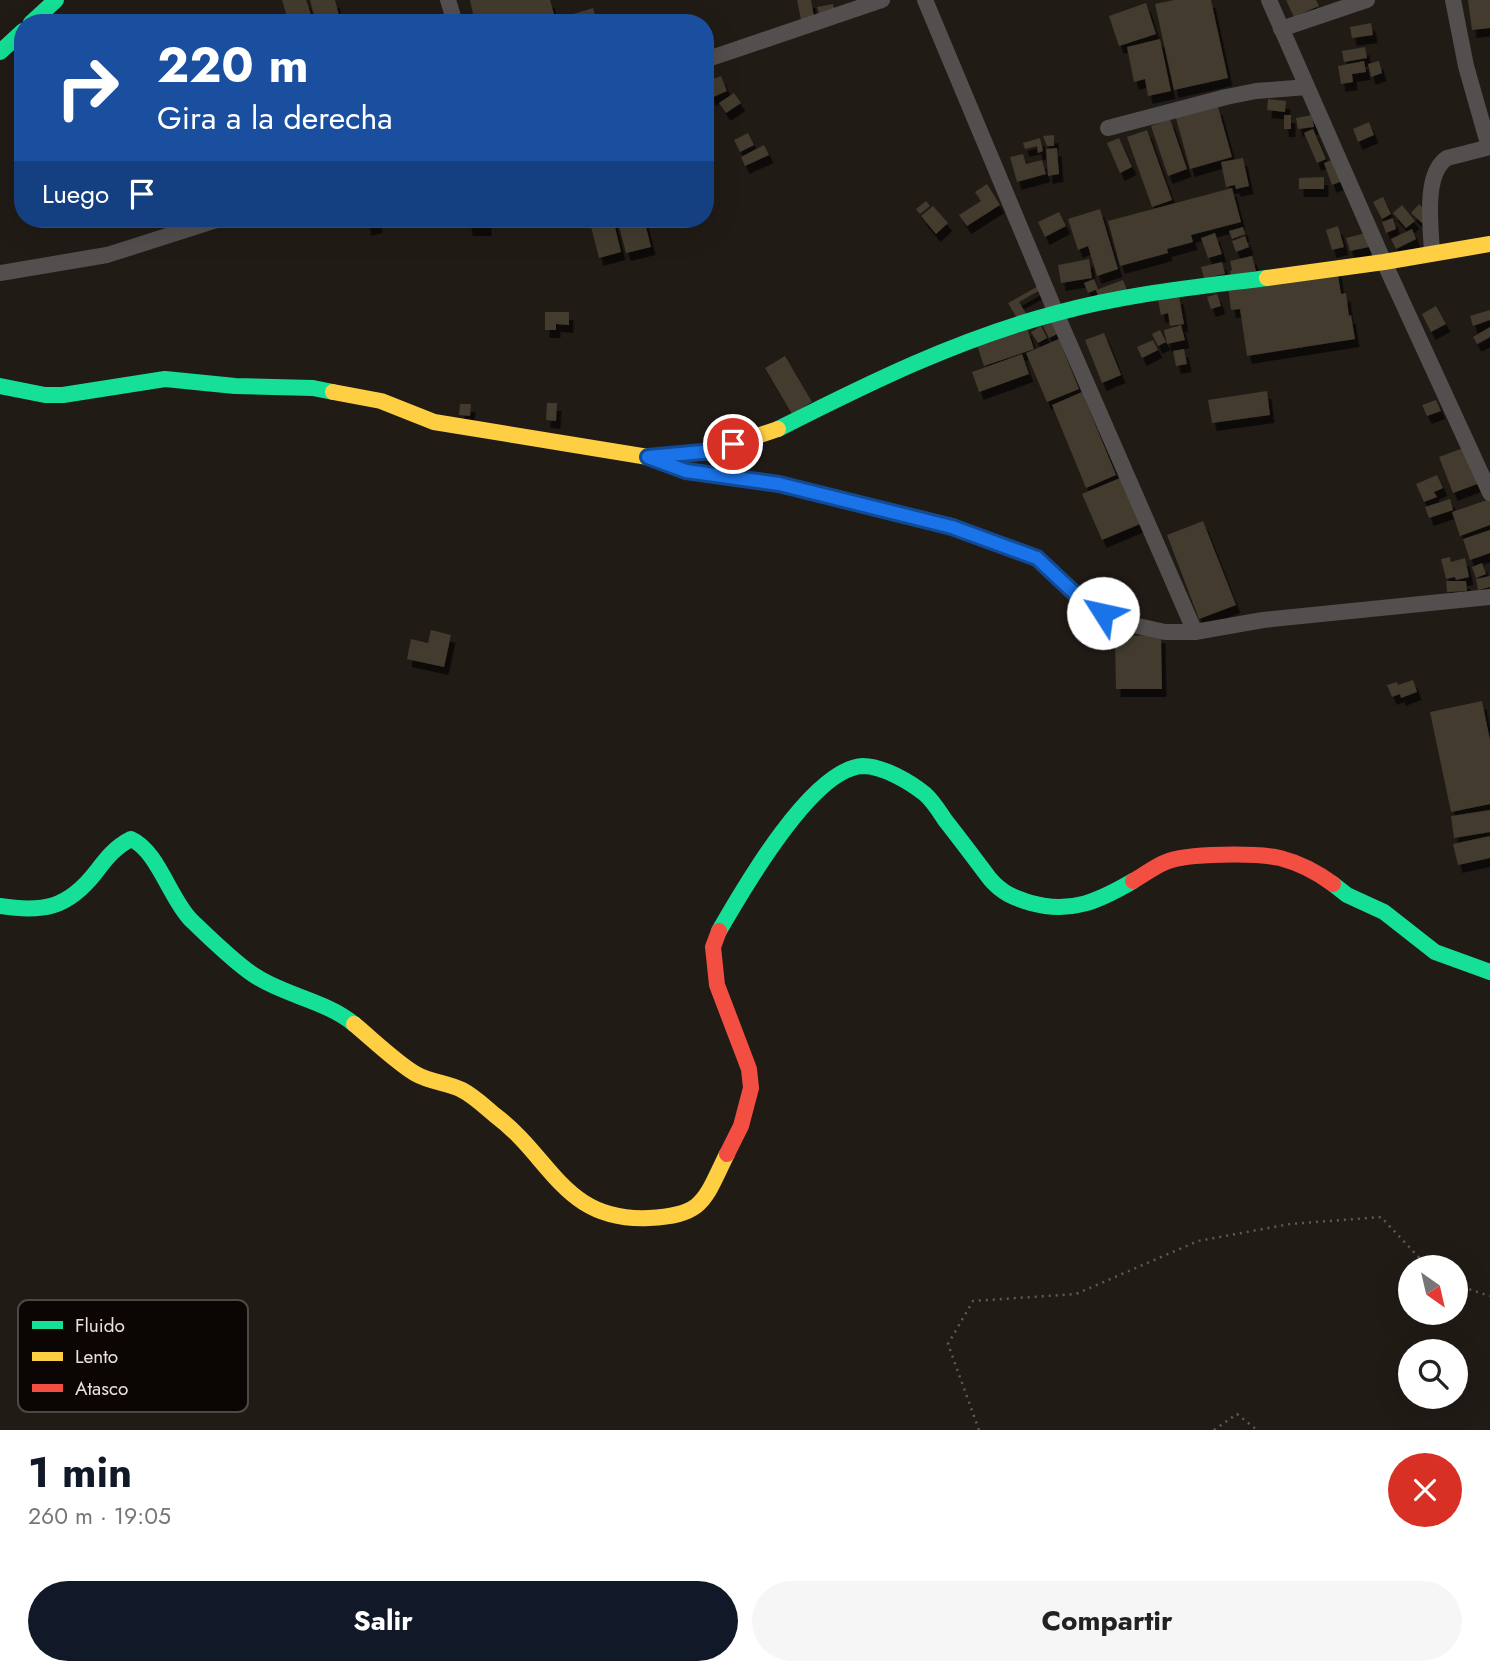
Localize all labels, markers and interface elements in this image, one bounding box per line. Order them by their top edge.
text: 220 m [157,30,309,100]
icon: right [42,42,133,133]
text: Gira a la derecha [157,95,393,141]
text: Luego [42,175,109,213]
icon: arrive [123,175,161,213]
pin [703,414,763,474]
icon: arrive [714,425,752,463]
position arrow [1066,576,1140,650]
north arrow [1398,1255,1468,1325]
map controls [1398,1255,1468,1409]
legend [18,1300,248,1412]
text: Fluido [75,1312,125,1339]
button: search [1398,1339,1468,1409]
text: Lento [75,1343,118,1370]
text: Atasco [75,1375,128,1402]
text: 1 min [28,1442,132,1503]
button: close [1388,1453,1462,1527]
text: 260 m · 19:05 [28,1499,171,1533]
button: Salir [28,1581,738,1661]
button: Compartir [752,1581,1462,1661]

